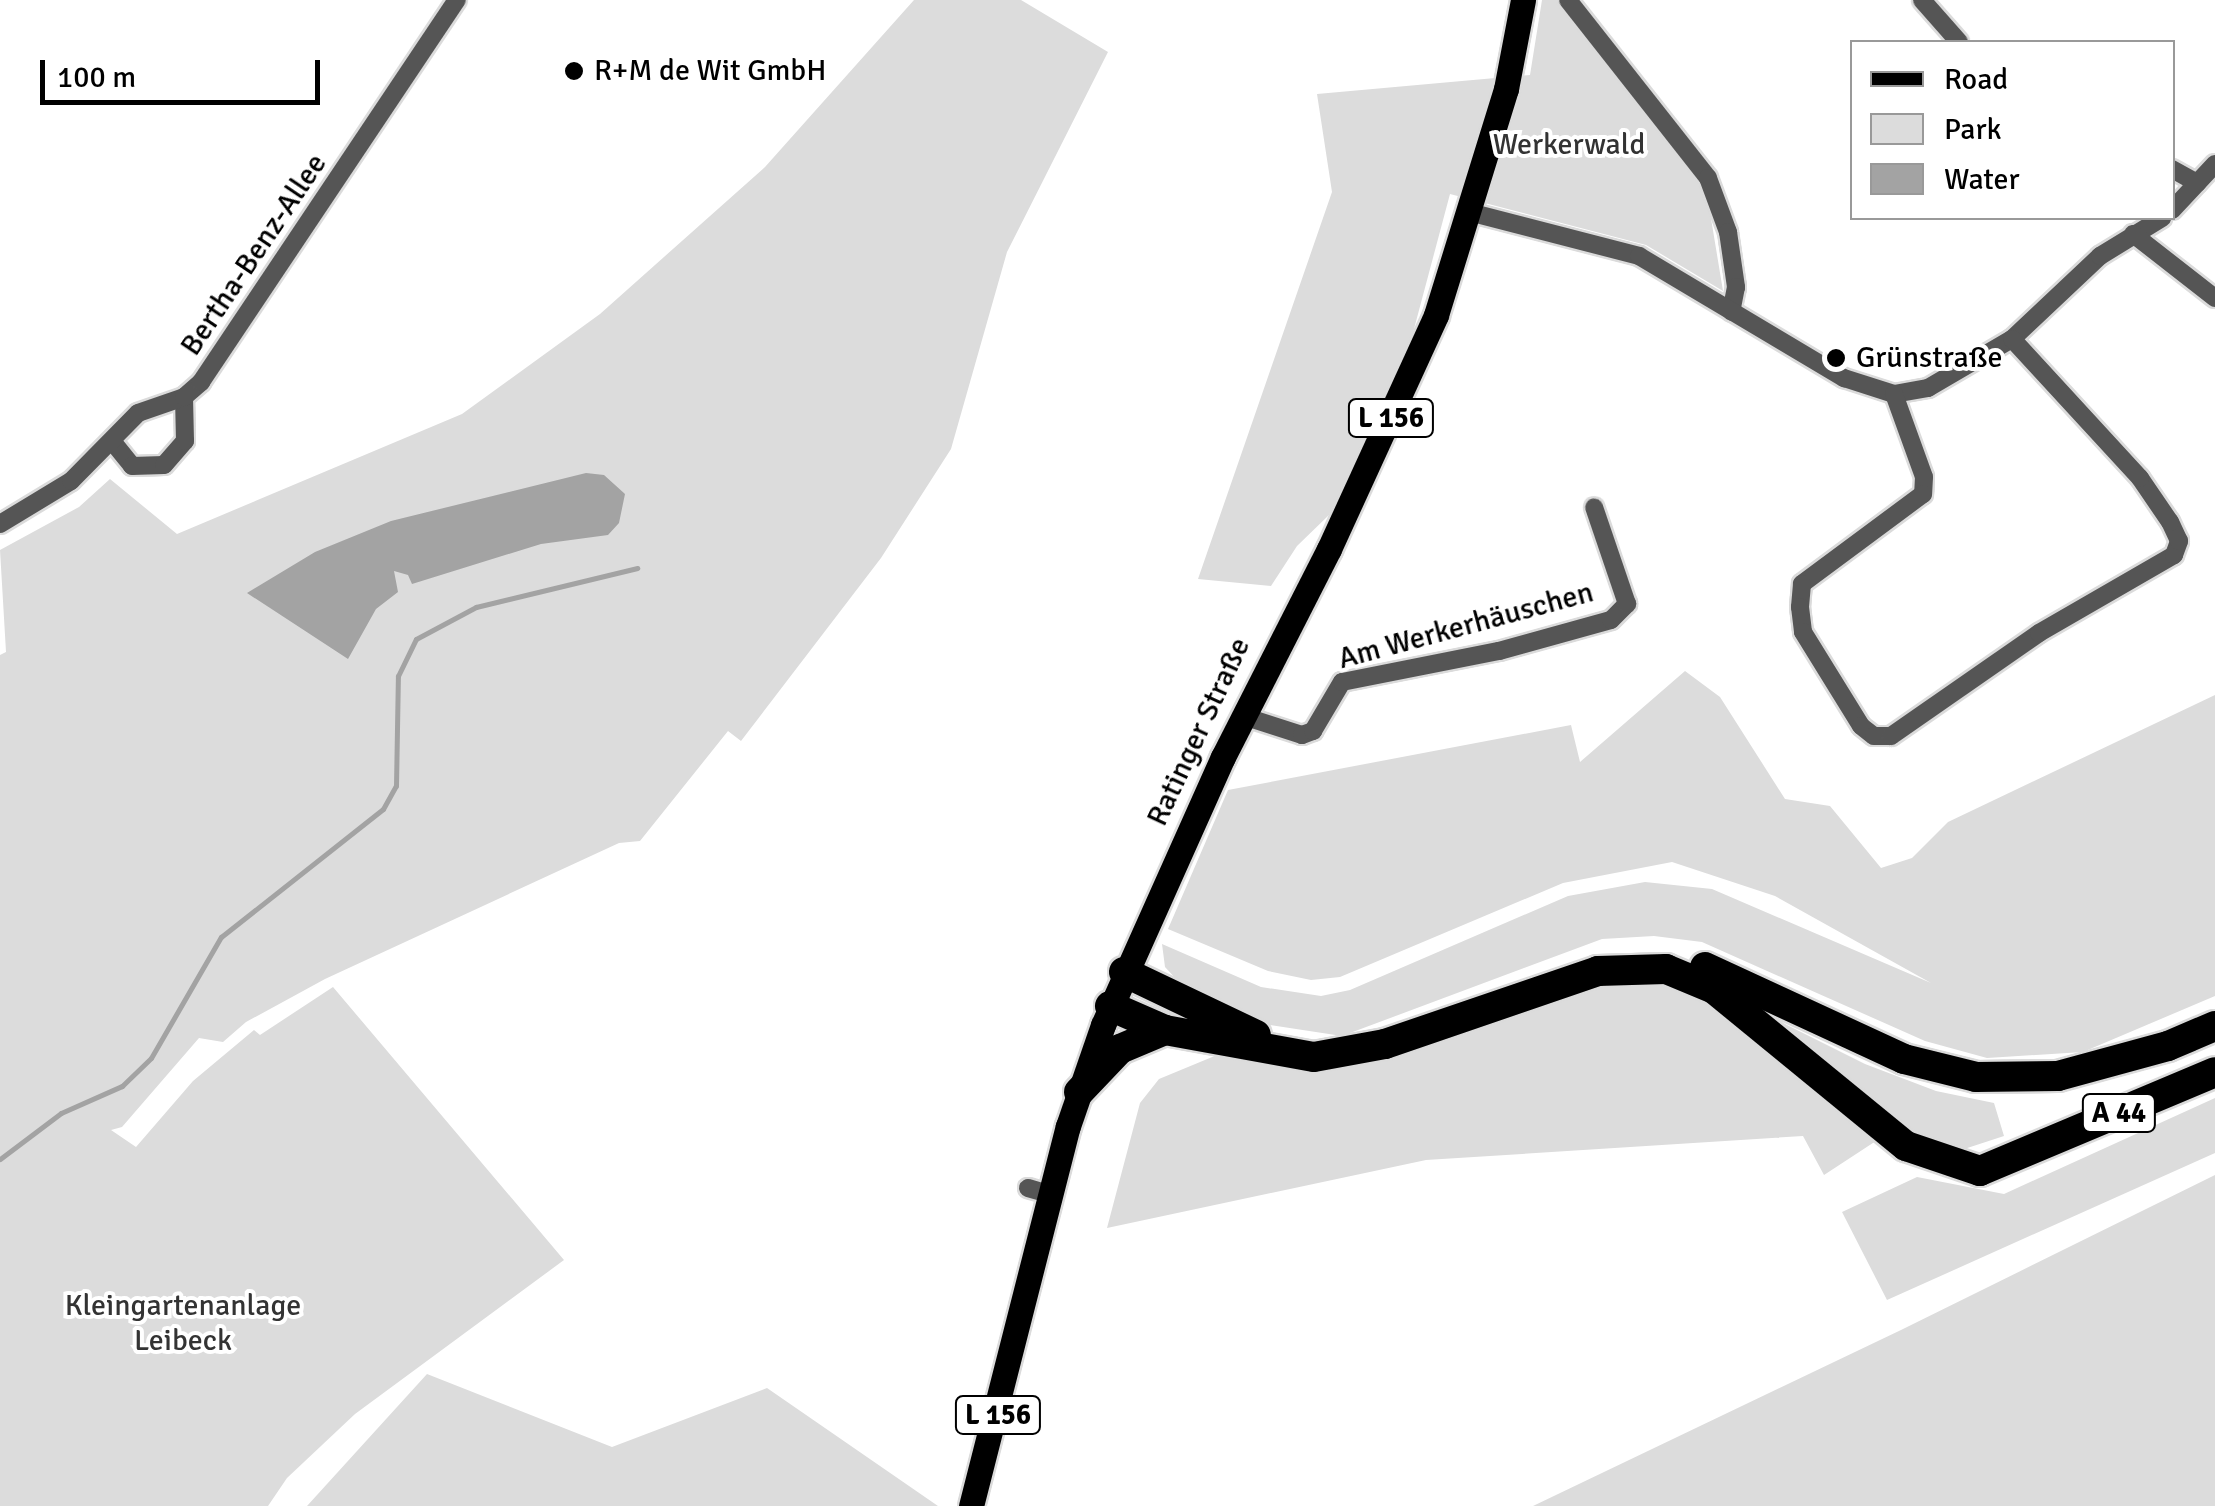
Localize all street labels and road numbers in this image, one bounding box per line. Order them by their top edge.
street label: Bertha-Benz-Allee [173,147,335,363]
road number: L 156 [1346,395,1436,441]
street label: Am Werkerhäuschen [1334,575,1598,677]
street label: Ratinger Straße [1140,632,1258,832]
road number: A 44 [2082,1090,2156,1136]
road number: L 156 [953,1392,1043,1438]

